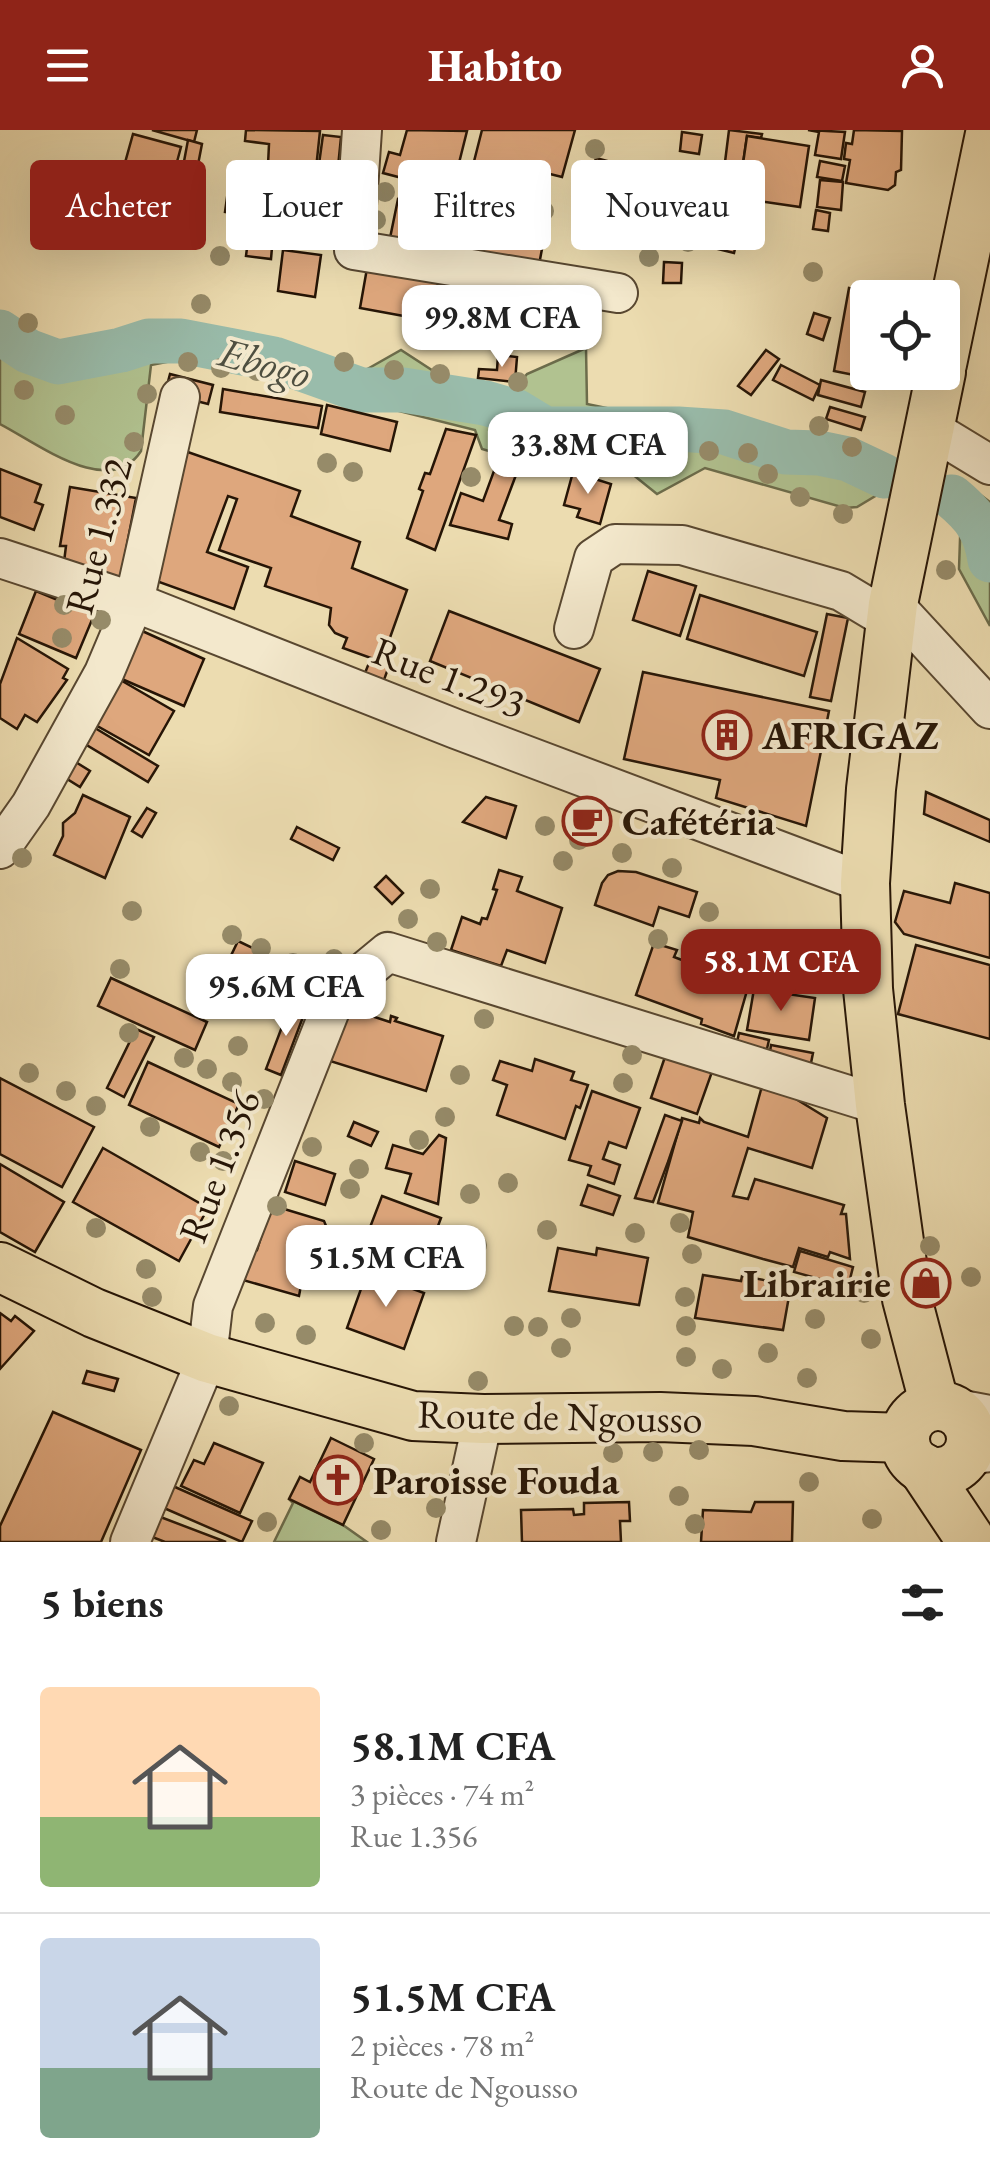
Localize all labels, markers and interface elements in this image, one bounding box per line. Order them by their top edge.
text: Habito [428,36,562,94]
icon: menu [40,38,95,93]
icon: person [895,38,950,93]
chip: Acheter [30,160,206,250]
chip: Louer [226,160,378,250]
chip: Filtres [398,160,551,250]
chip: Nouveau [571,160,765,250]
map controls [850,280,960,390]
button: locate [850,280,960,390]
pin: 99.8M CFA [388,285,616,370]
text: 99.8M CFA [424,296,580,338]
water label: Ebogo [211,323,317,401]
pin: 33.8M CFA [474,412,702,497]
text: 33.8M CFA [510,423,666,465]
street label: Rue 1.332 [52,452,144,620]
street label: Rue 1.293 [365,624,533,730]
building icon: AFRIGAZ [701,709,753,761]
place label: AFRIGAZ [761,709,939,761]
cafe icon: Cafétéria [561,795,613,847]
place label: Cafétéria [622,795,776,847]
pin: 58.1M CFA [667,929,895,1014]
text: 58.1M CFA [703,940,859,982]
pin: 95.6M CFA [172,954,400,1039]
text: 95.6M CFA [208,965,364,1007]
street label: Rue 1.356 [166,1082,272,1250]
pin: 51.5M CFA [272,1225,500,1310]
text: 51.5M CFA [308,1236,464,1278]
place label: Librairie [743,1257,891,1309]
shop icon: Librairie [900,1257,952,1309]
street label: Route de Ngousso [417,1388,703,1444]
church icon: Paroisse Fouda [312,1454,364,1506]
place label: Paroisse Fouda [373,1454,620,1506]
text: 5 biens [40,1575,164,1630]
icon: filters [895,1575,950,1630]
text: 58.1M CFA [350,1718,555,1773]
icon: home [120,1727,240,1847]
text: 3 pièces · 74 m² [350,1773,534,1815]
text: Rue 1.356 [350,1815,477,1857]
text: 51.5M CFA [350,1969,555,2024]
icon: home [120,1978,240,2098]
text: 2 pièces · 78 m² [350,2024,534,2066]
text: Route de Ngousso [350,2066,578,2108]

